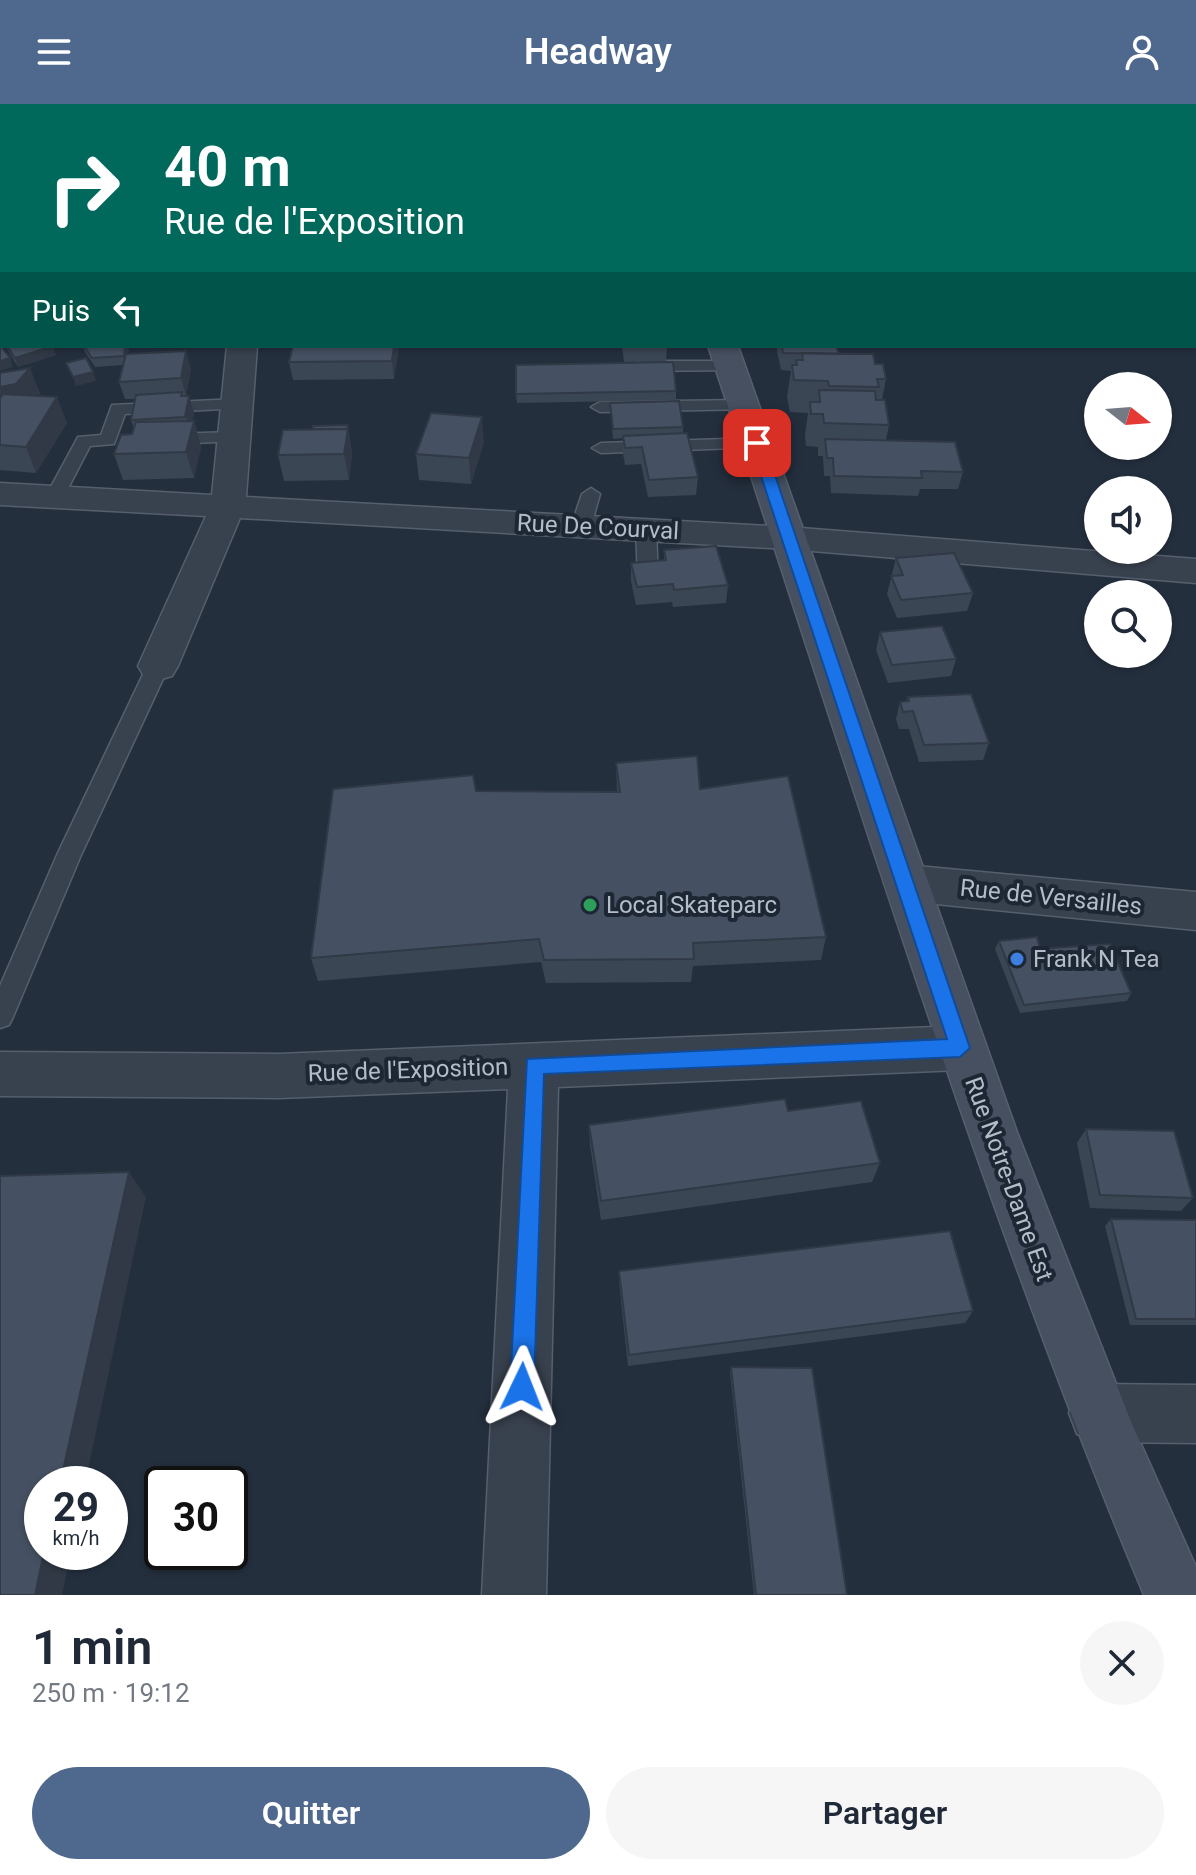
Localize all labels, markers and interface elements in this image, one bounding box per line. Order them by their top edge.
icon: menu [32,30,76,74]
icon: person [1120,30,1164,74]
text: Headway [524,31,672,73]
text: 40 m [164,134,291,200]
icon: right [32,136,136,240]
text: Rue de l'Exposition [164,201,465,243]
icon: left [106,288,150,332]
text: Puis [32,293,90,328]
north arrow [1084,372,1172,460]
map controls [1084,372,1172,668]
pin [723,409,791,477]
icon: arrive [735,421,779,465]
button: sound [1084,476,1172,564]
street label: Rue De Courval [516,509,680,545]
button: search [1084,580,1172,668]
street label: Rue de Versailles [959,874,1143,920]
place label: Local Skateparc [606,891,777,919]
marker: Local Skateparc [581,896,599,914]
place label: Frank N Tea [1033,945,1160,973]
marker: Frank N Tea [1008,950,1026,968]
street label: Rue de l'Exposition [307,1053,509,1087]
street label: Rue Notre-Dame Est [959,1073,1059,1285]
position arrow [480,1345,564,1429]
speed limit sign: 30 [144,1466,248,1570]
text: 29 [53,1484,99,1531]
text: km/h [53,1526,99,1550]
text: 1 min [32,1619,152,1676]
button: close [1080,1621,1164,1705]
text: 250 m · 19:12 [32,1678,190,1708]
button: Quitter [32,1767,590,1859]
button: Partager [606,1767,1164,1859]

